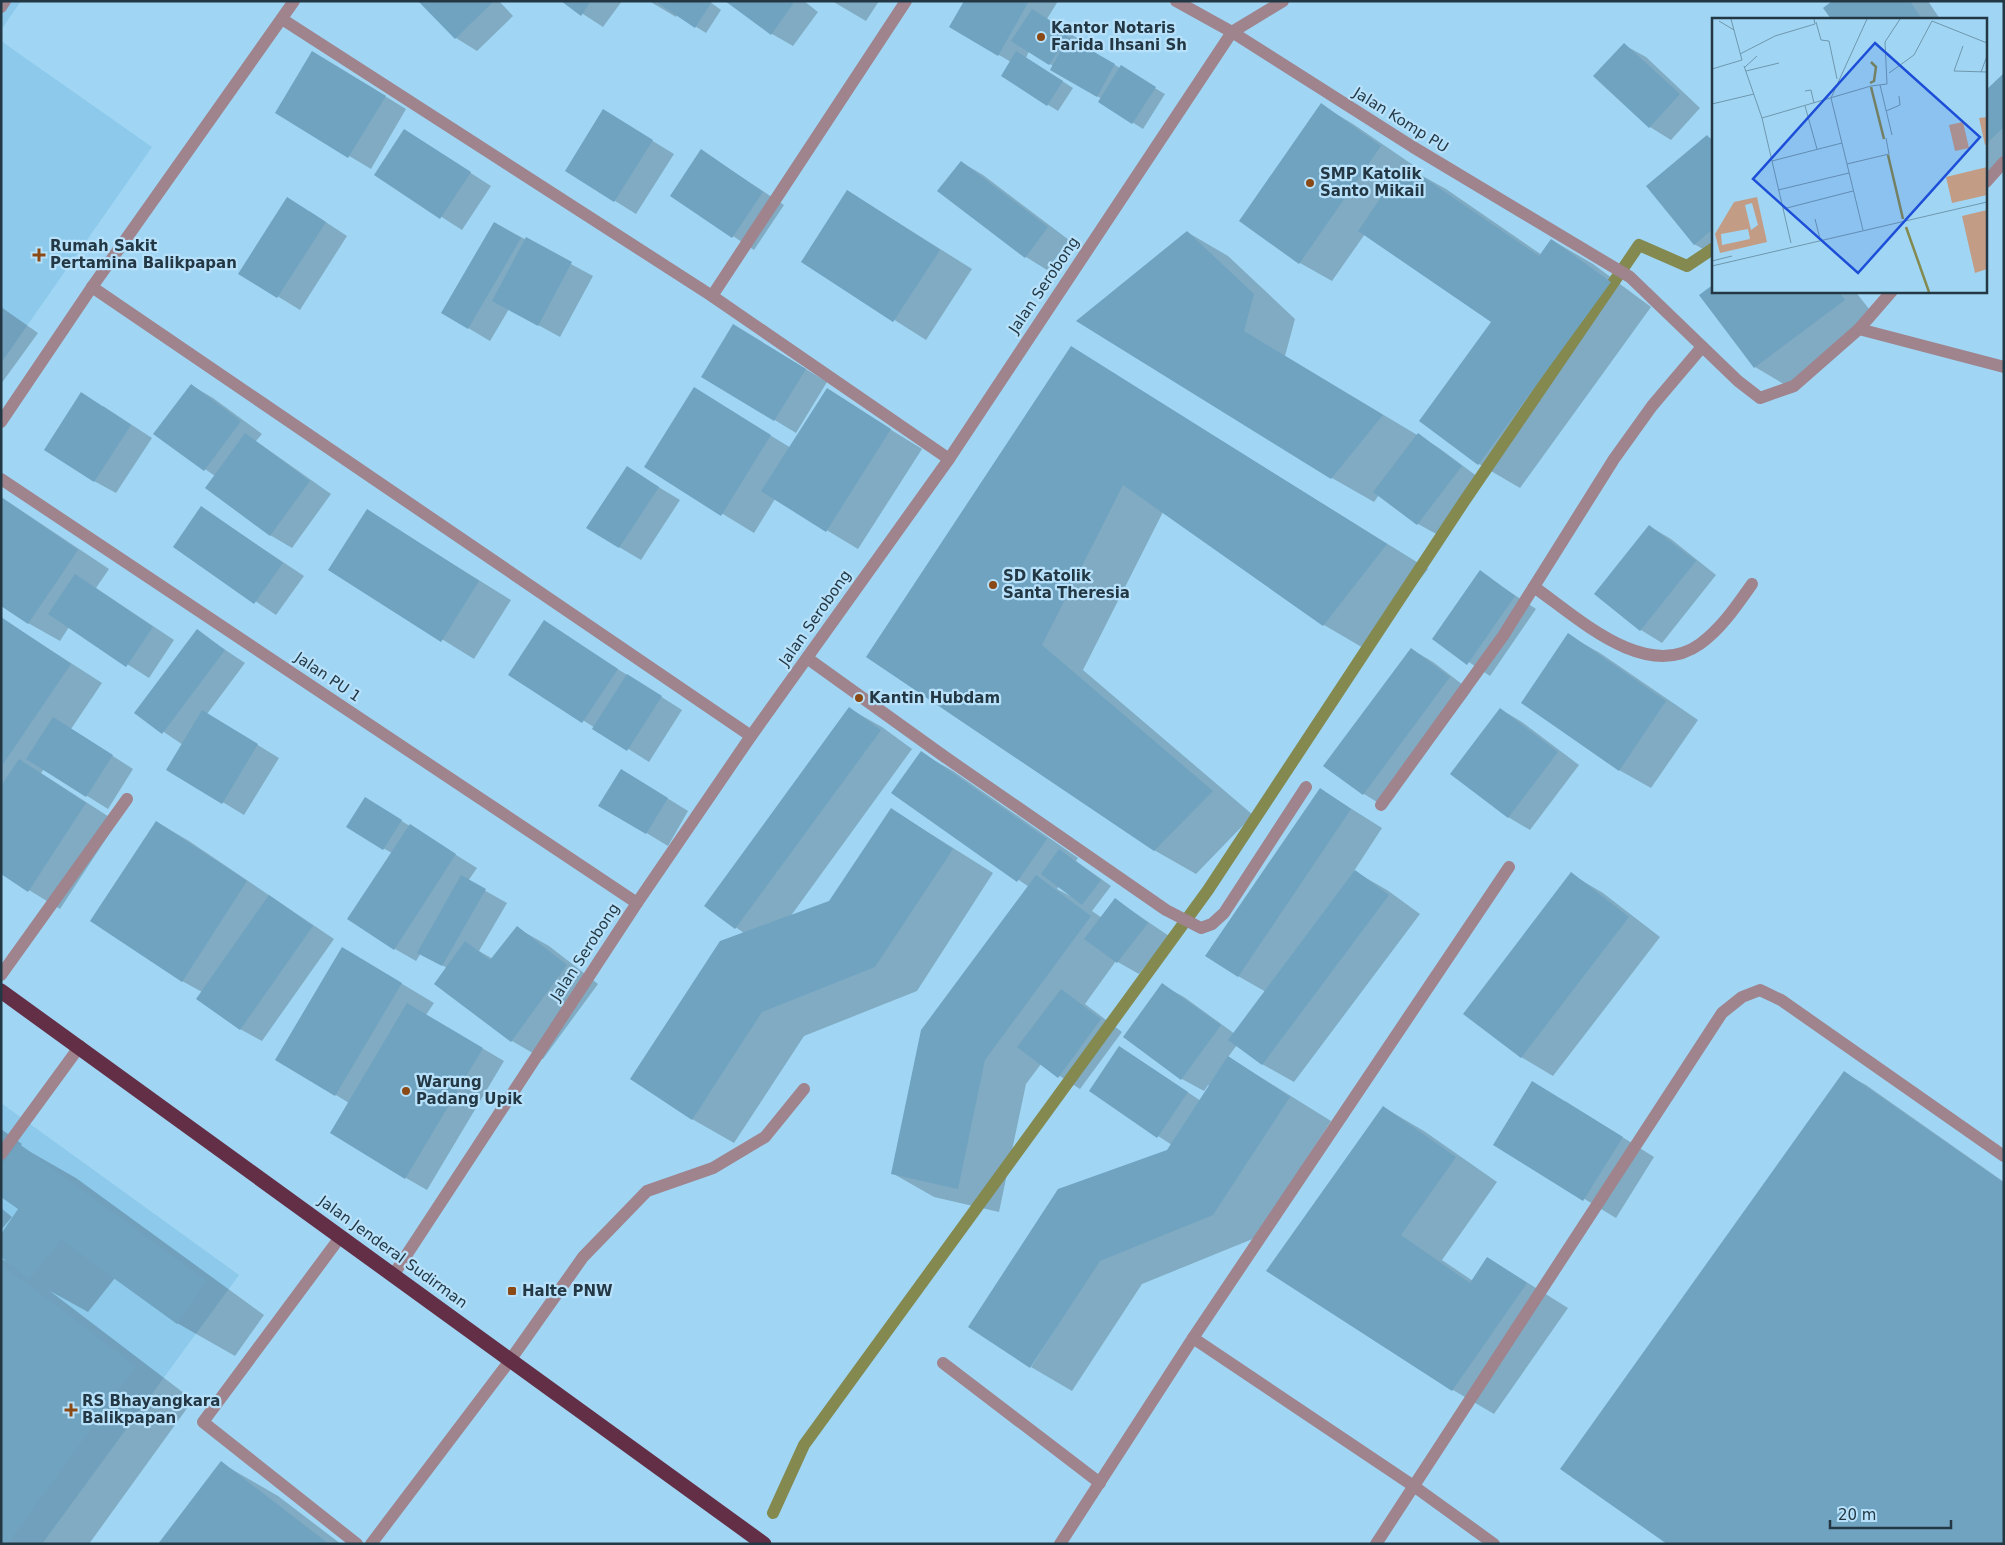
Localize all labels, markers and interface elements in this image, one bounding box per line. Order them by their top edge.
inset map [1712,18,1988,292]
place label: Kantor Notaris Farida Ihsani Sh [1051,19,1187,54]
marker: Kantor Notaris Farida Ihsani Sh [1035,31,1047,43]
street label: Jalan Komp PU [1349,83,1452,156]
place label: SMP Katolik Santo Mikail [1320,165,1425,200]
marker: SMP Katolik Santo Mikail [1304,177,1316,189]
street label: Jalan Serobong [1004,233,1083,338]
place label: Rumah Sakit Pertamina Balikpapan [50,237,237,272]
marker: Rumah Sakit Pertamina Balikpapan [32,248,46,262]
street label: Jalan Serobong [775,567,855,670]
place label: SD Katolik Santa Theresia [1003,567,1130,602]
marker: SD Katolik Santa Theresia [987,579,999,591]
street label: Jalan PU 1 [291,648,364,706]
place label: Kantin Hubdam [869,689,1000,707]
marker: Kantin Hubdam [853,692,865,704]
street label: Jalan Serobong [546,900,623,1005]
place label: Warung Padang Upik [416,1073,523,1108]
marker: Warung Padang Upik [400,1085,412,1097]
street label: Jalan Jenderal Sudirman [314,1191,471,1312]
place label: Halte PNW [522,1282,613,1300]
marker: Halte PNW [506,1285,518,1297]
place label: RS Bhayangkara Balikpapan [82,1392,220,1427]
marker: RS Bhayangkara Balikpapan [64,1403,78,1417]
scale bar [1830,1498,1951,1530]
text: 20 m [1838,1506,1876,1524]

